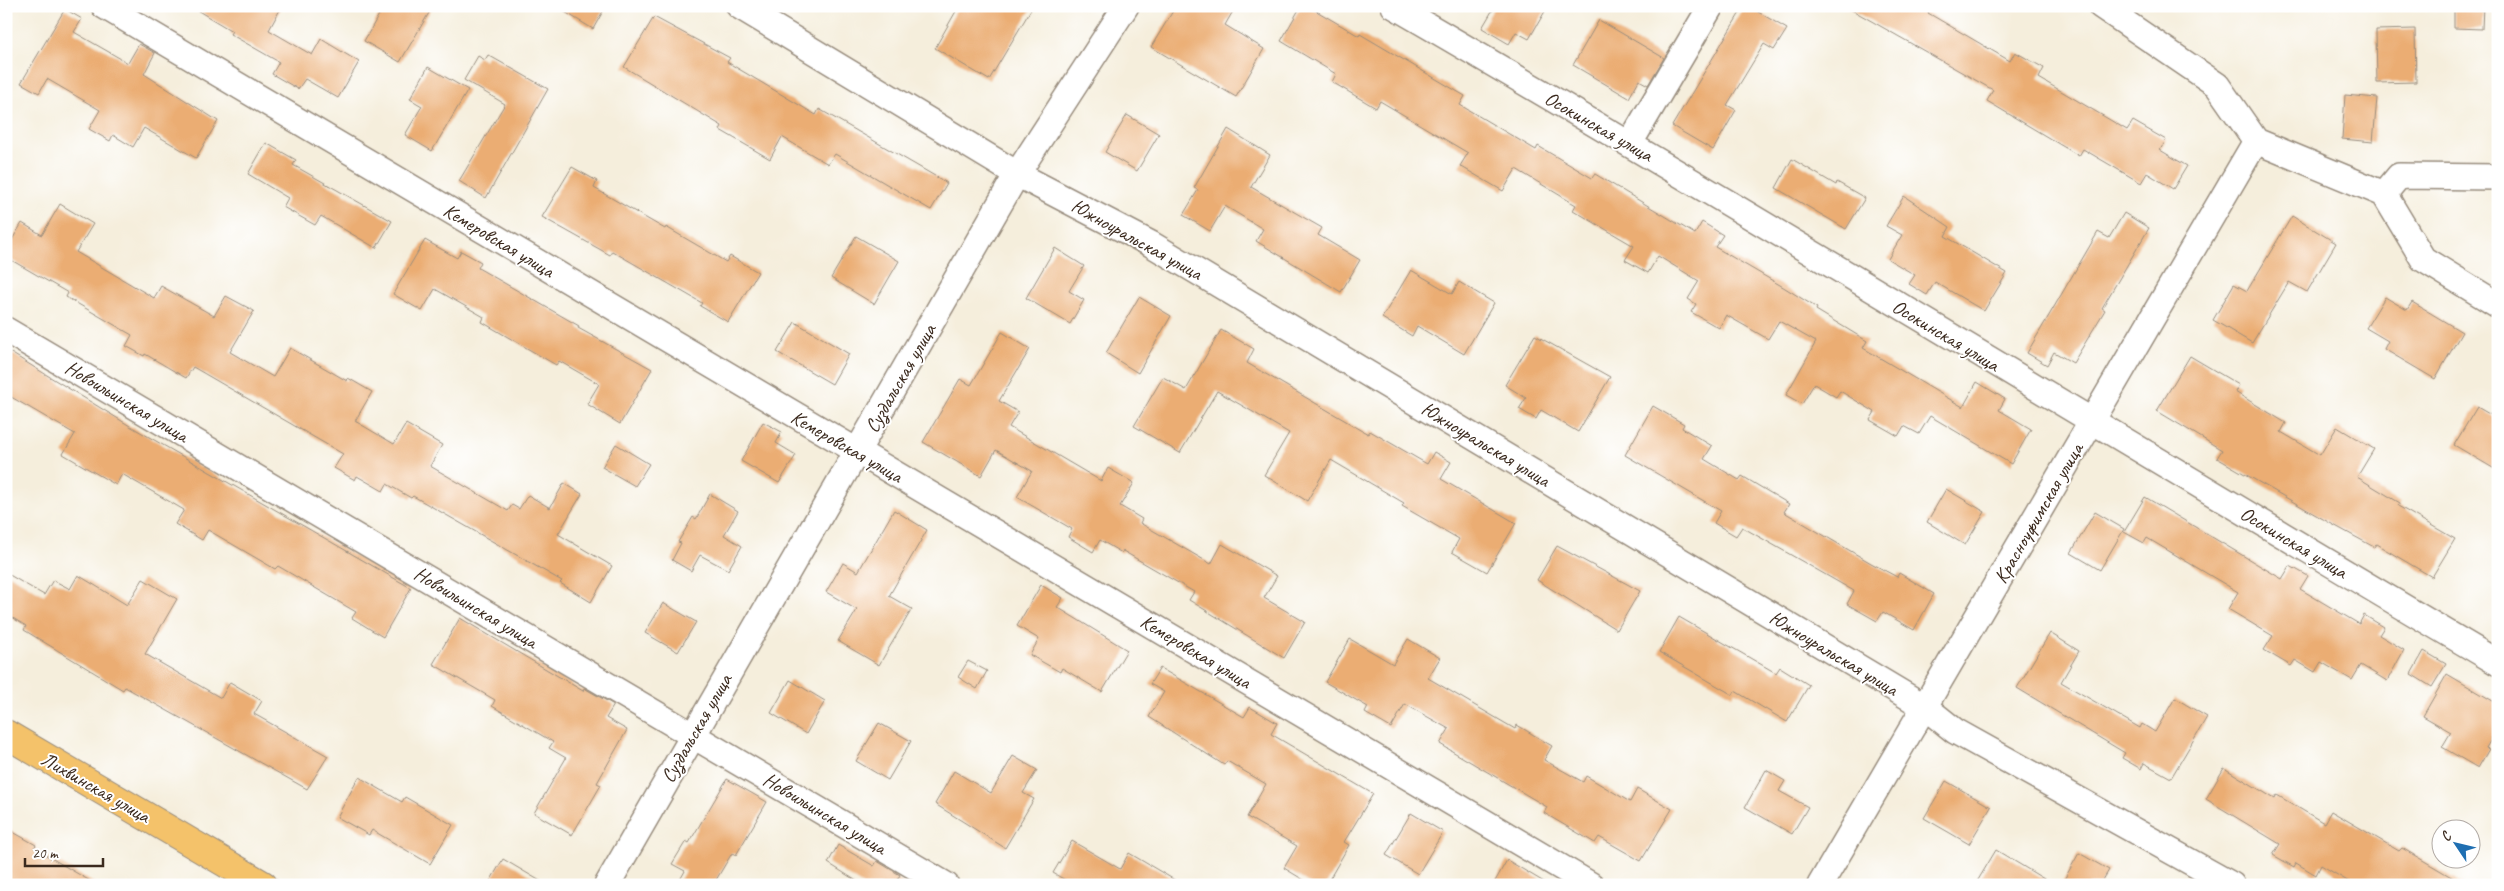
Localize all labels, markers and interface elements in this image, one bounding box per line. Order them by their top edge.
street label: Осокинская улица [1540,85,1658,168]
street label: Южноуральская улица [1067,193,1208,287]
street label: Кемеровская улица [439,198,560,284]
street label: Осокинская улица [1888,294,2005,378]
street label: Суздальская улица [859,318,943,438]
street label: Новоильинская улица [61,355,194,449]
street label: Южноуральская улица [1417,396,1556,494]
street label: Кемеровская улица [787,404,909,489]
street label: Красноуфимская улица [1988,437,2090,588]
street label: Осокинская улица [2236,501,2353,585]
street label: Новоильинская улица [410,561,543,655]
street label: Южноуральская улица [1765,605,1904,703]
street label: Кемеровская улица [1136,609,1257,695]
street label: Суздальская улица [655,668,739,788]
street label: Лихвинская улица [37,746,156,829]
street label: Новоильинская улица [759,767,892,861]
north arrow [2432,818,2482,868]
text: С [2437,827,2456,845]
scale bar [25,836,102,868]
text: 20 m [32,844,59,863]

